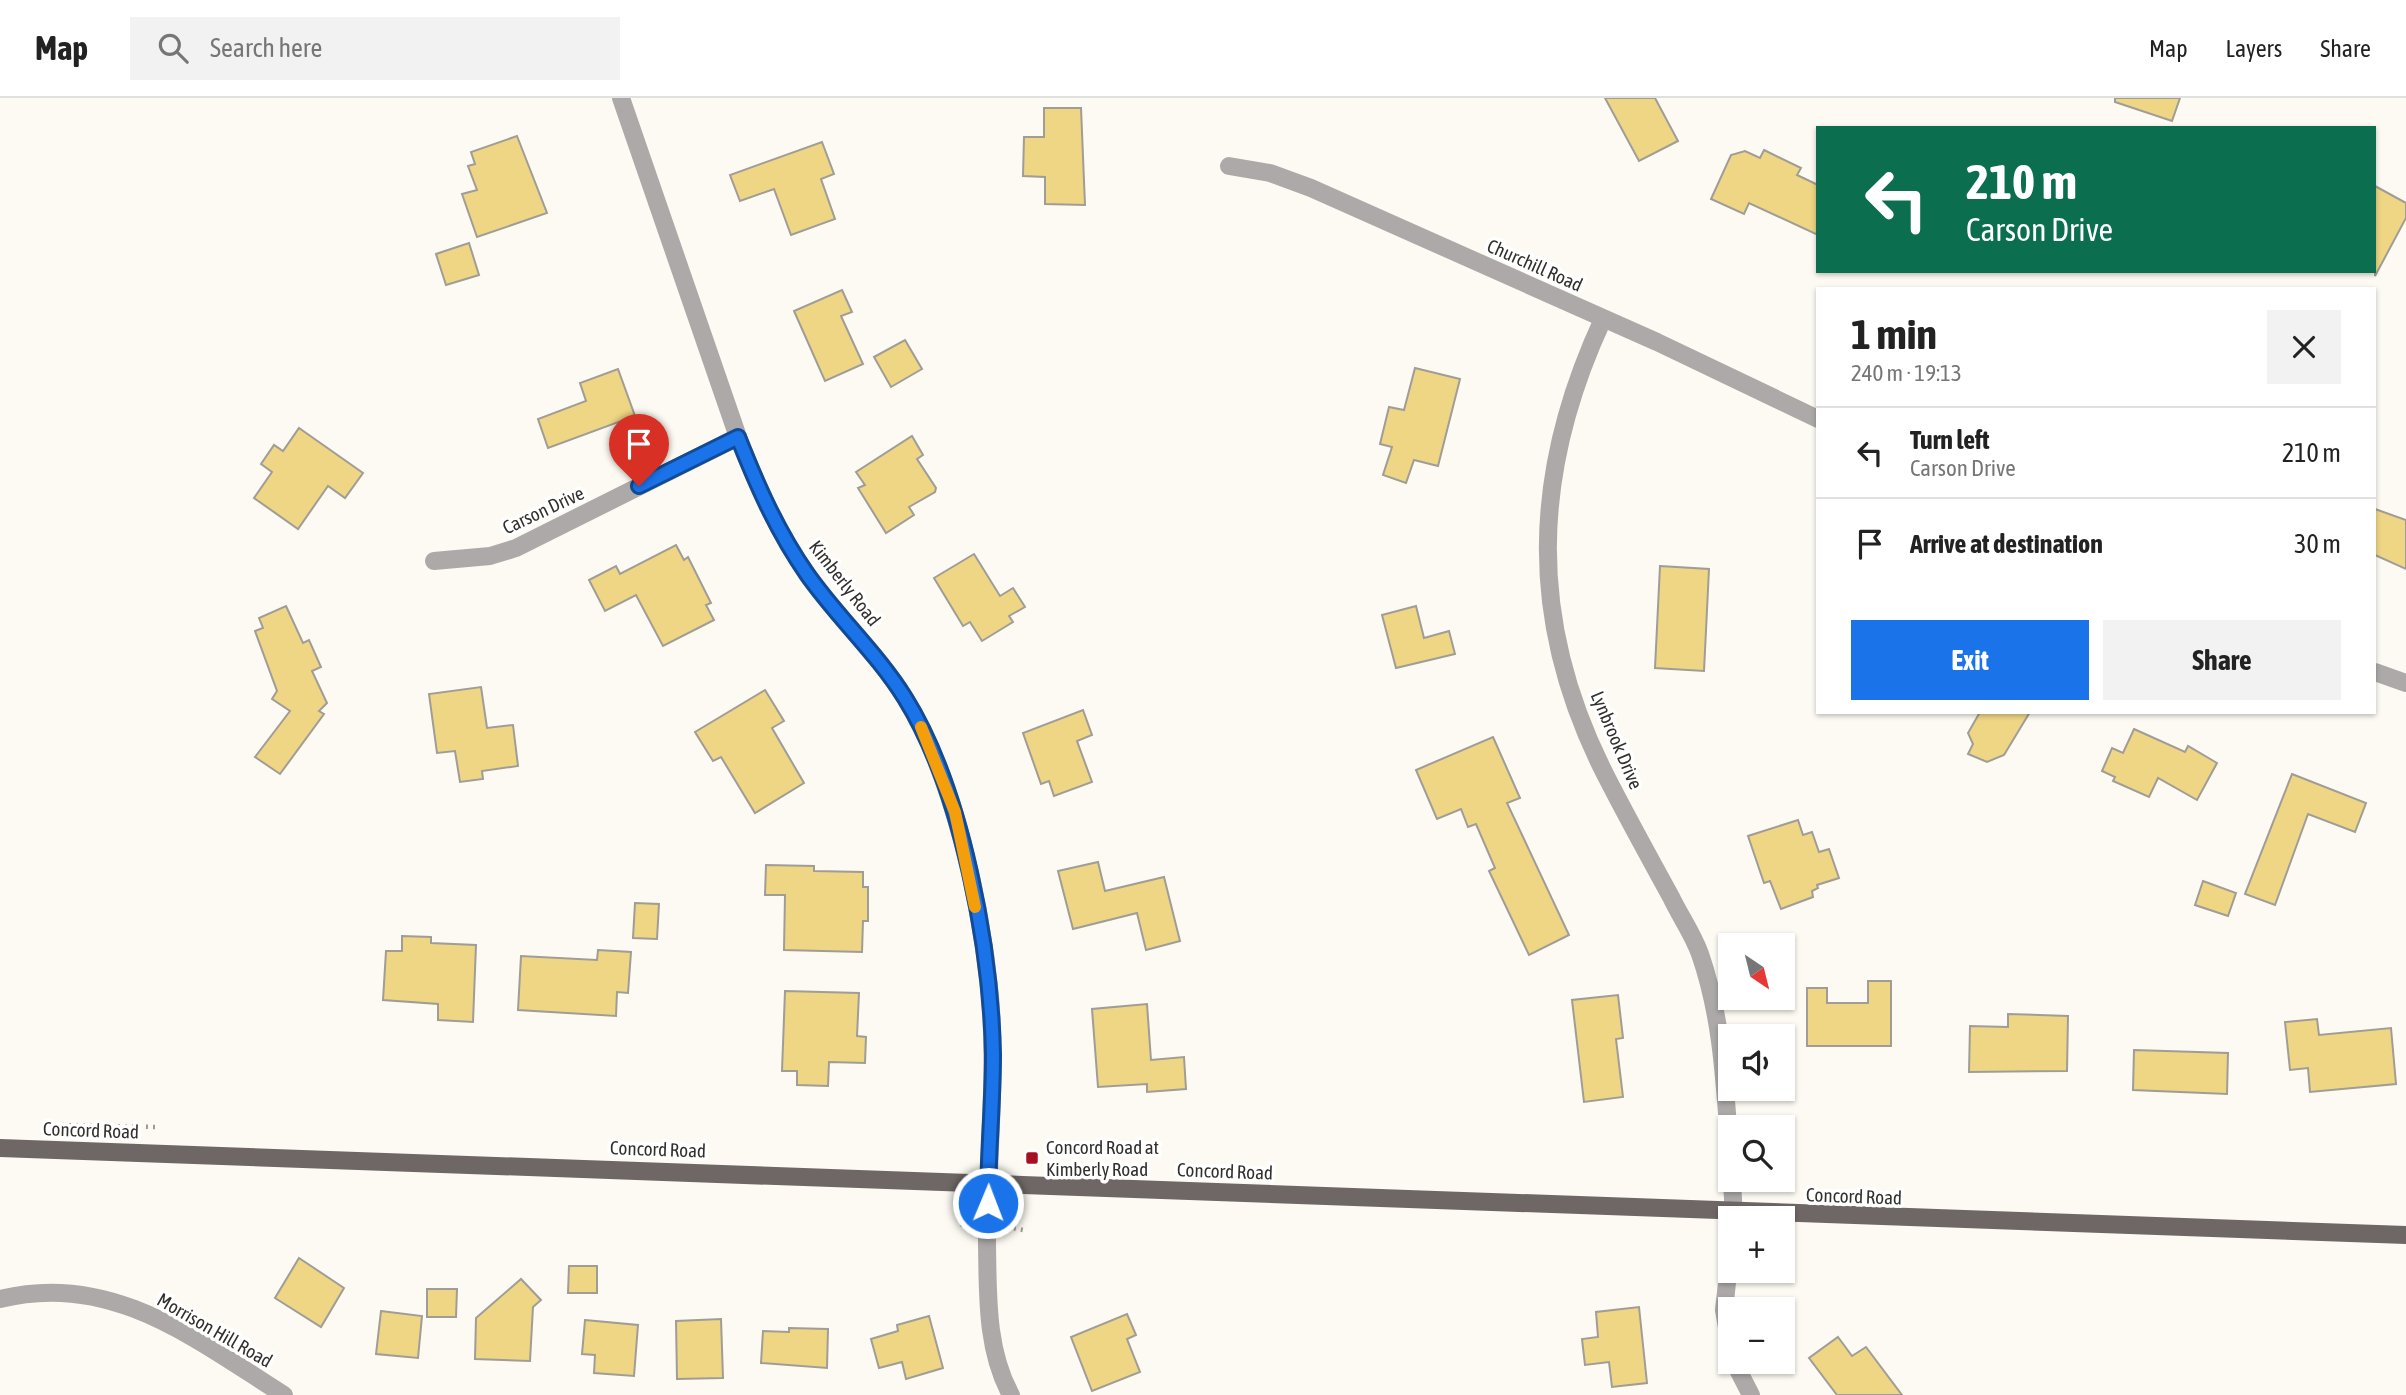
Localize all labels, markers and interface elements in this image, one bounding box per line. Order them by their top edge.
search box [130,17,620,80]
text: Map [35,29,88,67]
icon: search [154,29,192,67]
text: Search here [210,33,322,63]
text: Map [2149,35,2188,62]
text: Layers [2226,35,2282,62]
text: Share [2320,35,2371,62]
text: 210 m [1966,153,2077,209]
icon: left [1851,154,1942,245]
text: Carson Drive [1966,211,2113,248]
street label: Churchill Road [1484,234,1586,296]
text: 1 min [1851,310,1937,358]
button: close [2267,310,2341,384]
text: 240 m · 19:13 [1851,360,1962,386]
pin [609,414,669,486]
icon: arrive [620,425,658,463]
text: Turn left [1910,425,1990,455]
icon: left [1851,434,1889,472]
text: 210 m [2282,438,2341,468]
text: Carson Drive [1910,455,2016,481]
street label: Carson Drive [499,482,587,538]
icon: arrive [1851,525,1889,563]
text: Arrive at destination [1910,529,2103,559]
text: 30 m [2294,529,2341,559]
street label: Kimberly Road [805,536,885,630]
button: Exit [1851,620,2089,700]
button: Share [2103,620,2341,700]
street label: Lynbrook Drive [1587,688,1647,792]
north arrow [1718,933,1796,1010]
map controls [1718,933,1795,1374]
button: sound [1718,1024,1795,1101]
button: search [1718,1115,1795,1192]
street label: Concord Road [43,1117,139,1143]
street label: Concord Road [610,1136,706,1162]
place label: Concord Road at Kimberly Road [1046,1136,1159,1180]
marker: Concord Road at Kimberly Road [1024,1150,1040,1166]
street label: Concord Road [1177,1158,1273,1184]
position arrow [951,1166,1025,1240]
street label: Concord Road [1806,1183,1902,1209]
button: + [1718,1206,1795,1283]
street label: Morrison Hill Road [154,1288,276,1372]
button: − [1718,1297,1795,1374]

